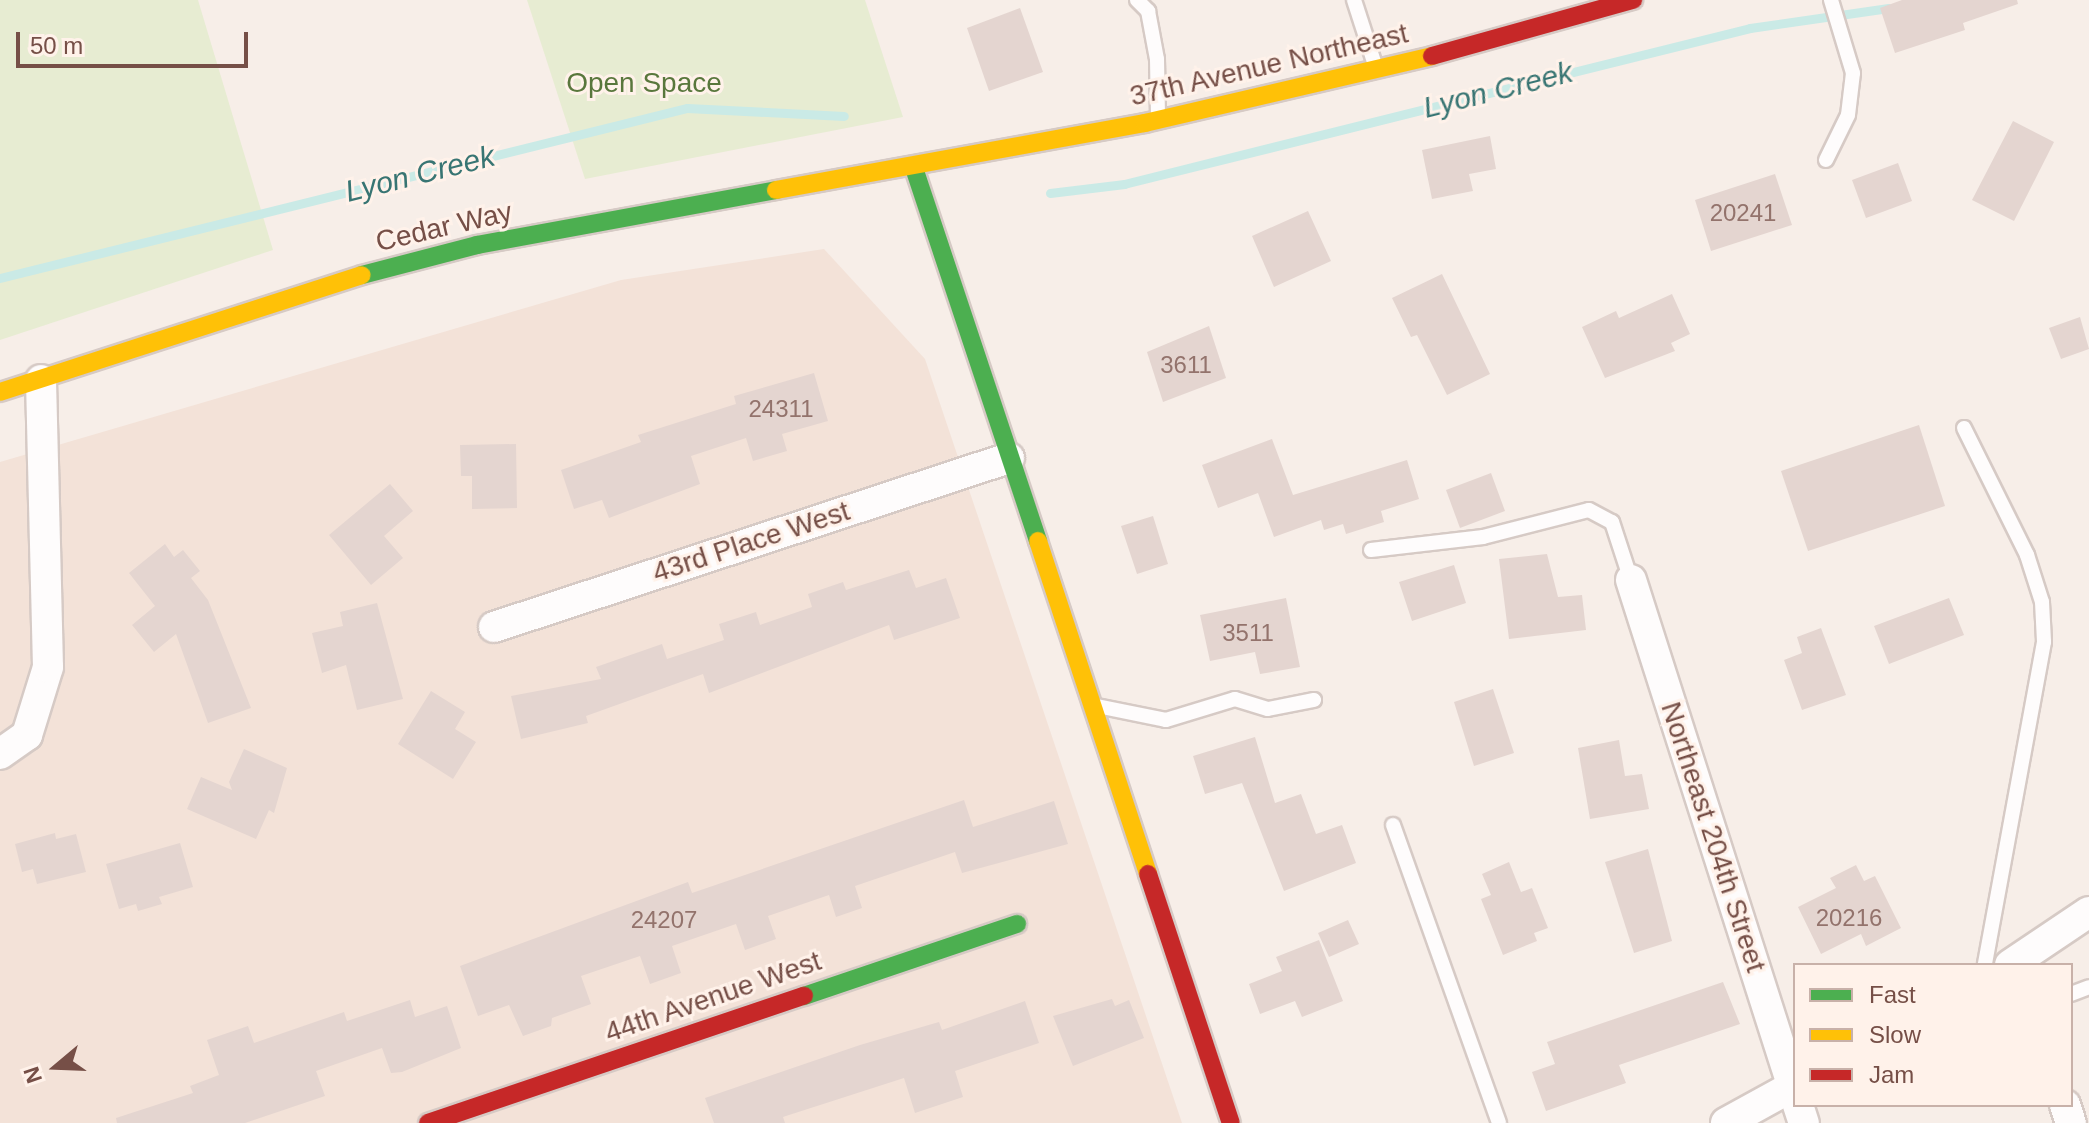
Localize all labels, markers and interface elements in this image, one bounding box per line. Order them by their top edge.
scale bar [20,16,252,66]
street label: 37th Avenue Northeast [1126,16,1412,114]
text: 50 m [30,32,83,59]
water label: Lyon Creek [1419,54,1577,126]
park label: Open Space [566,66,722,100]
water label: Lyon Creek [341,138,499,210]
street label: Cedar Way [373,195,515,259]
house number: 20241 [1710,199,1776,227]
house number: 3611 [1160,351,1212,379]
house number: 24311 [749,395,813,423]
street label: 43rd Place West [648,494,854,590]
house number: 3511 [1222,619,1274,647]
street label: Northeast 204th Street [1653,698,1773,976]
house number: 20216 [1816,904,1882,932]
house number: 24207 [631,906,697,934]
street label: 44th Avenue West [600,944,826,1050]
legend [1793,963,2073,1107]
text: Fast [1869,981,1916,1008]
text: Slow [1869,1021,1921,1048]
north arrow [16,1027,96,1107]
text: Jam [1869,1061,1914,1088]
text: N [18,1063,47,1087]

